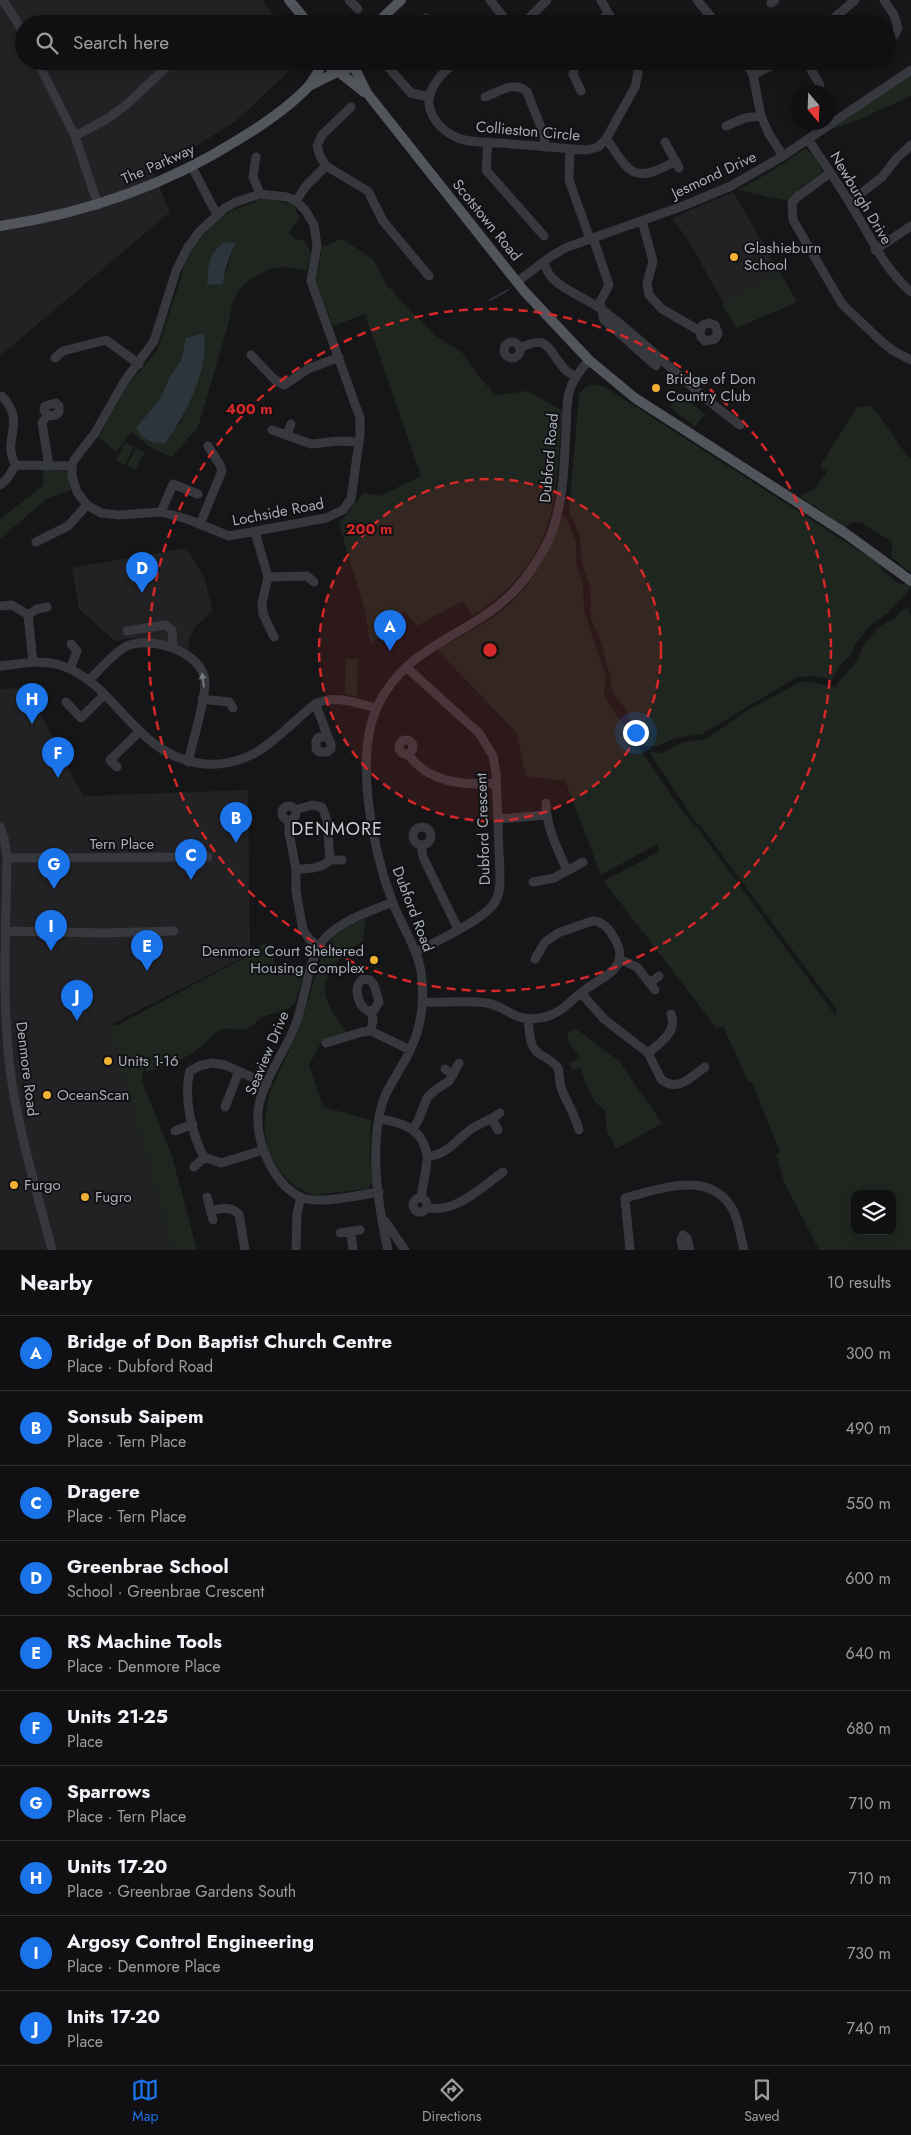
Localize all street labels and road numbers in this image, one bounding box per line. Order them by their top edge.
street label: Collieston Circle [475,115,581,147]
street label: The Parkway [118,138,198,190]
street label: Jesmond Drive [666,146,760,205]
street label: Newburgh Drive [825,147,898,249]
street label: Scotstown Road [447,174,527,266]
street label: Dubford Road [534,412,564,504]
street label: Lochside Road [230,492,326,532]
street label: Dubford Crescent [470,772,496,886]
street label: Tern Place [90,833,155,855]
street label: Dubford Road [387,863,439,955]
street label: Seaview Drive [239,1007,295,1098]
street label: Denmore Road [10,1020,44,1118]

